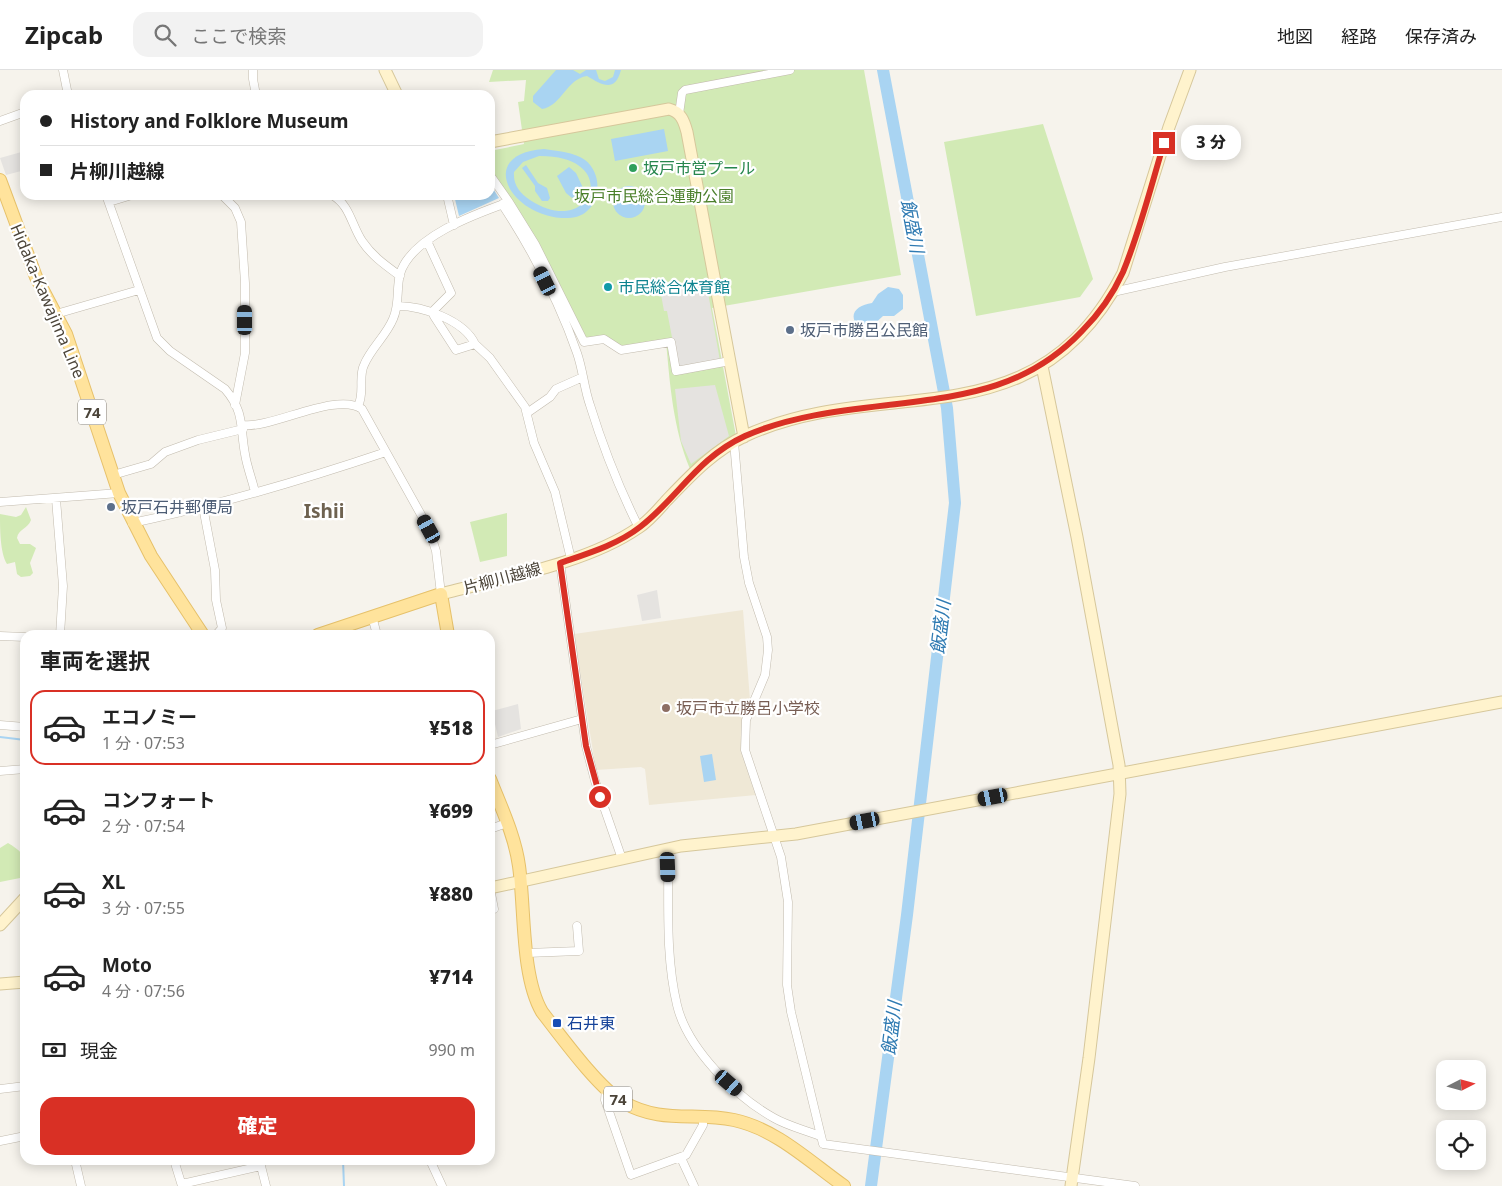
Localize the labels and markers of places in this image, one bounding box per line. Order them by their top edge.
place label: 坂戸市営プール [643,157,755,179]
marker: 坂戸市営プール [627,162,639,174]
place label: 市民総合体育館 [618,276,730,298]
marker: 市民総合体育館 [602,281,614,293]
place label: 坂戸市勝呂公民館 [800,319,928,341]
marker: 坂戸市勝呂公民館 [784,324,796,336]
place label: 坂戸石井郵便局 [121,496,233,518]
marker: 坂戸石井郵便局 [105,501,117,513]
place label: 坂戸市立勝呂小学校 [676,697,820,719]
marker: 坂戸市立勝呂小学校 [660,702,672,714]
place label: 石井東 [567,1012,615,1034]
marker: 石井東 [551,1017,563,1029]

